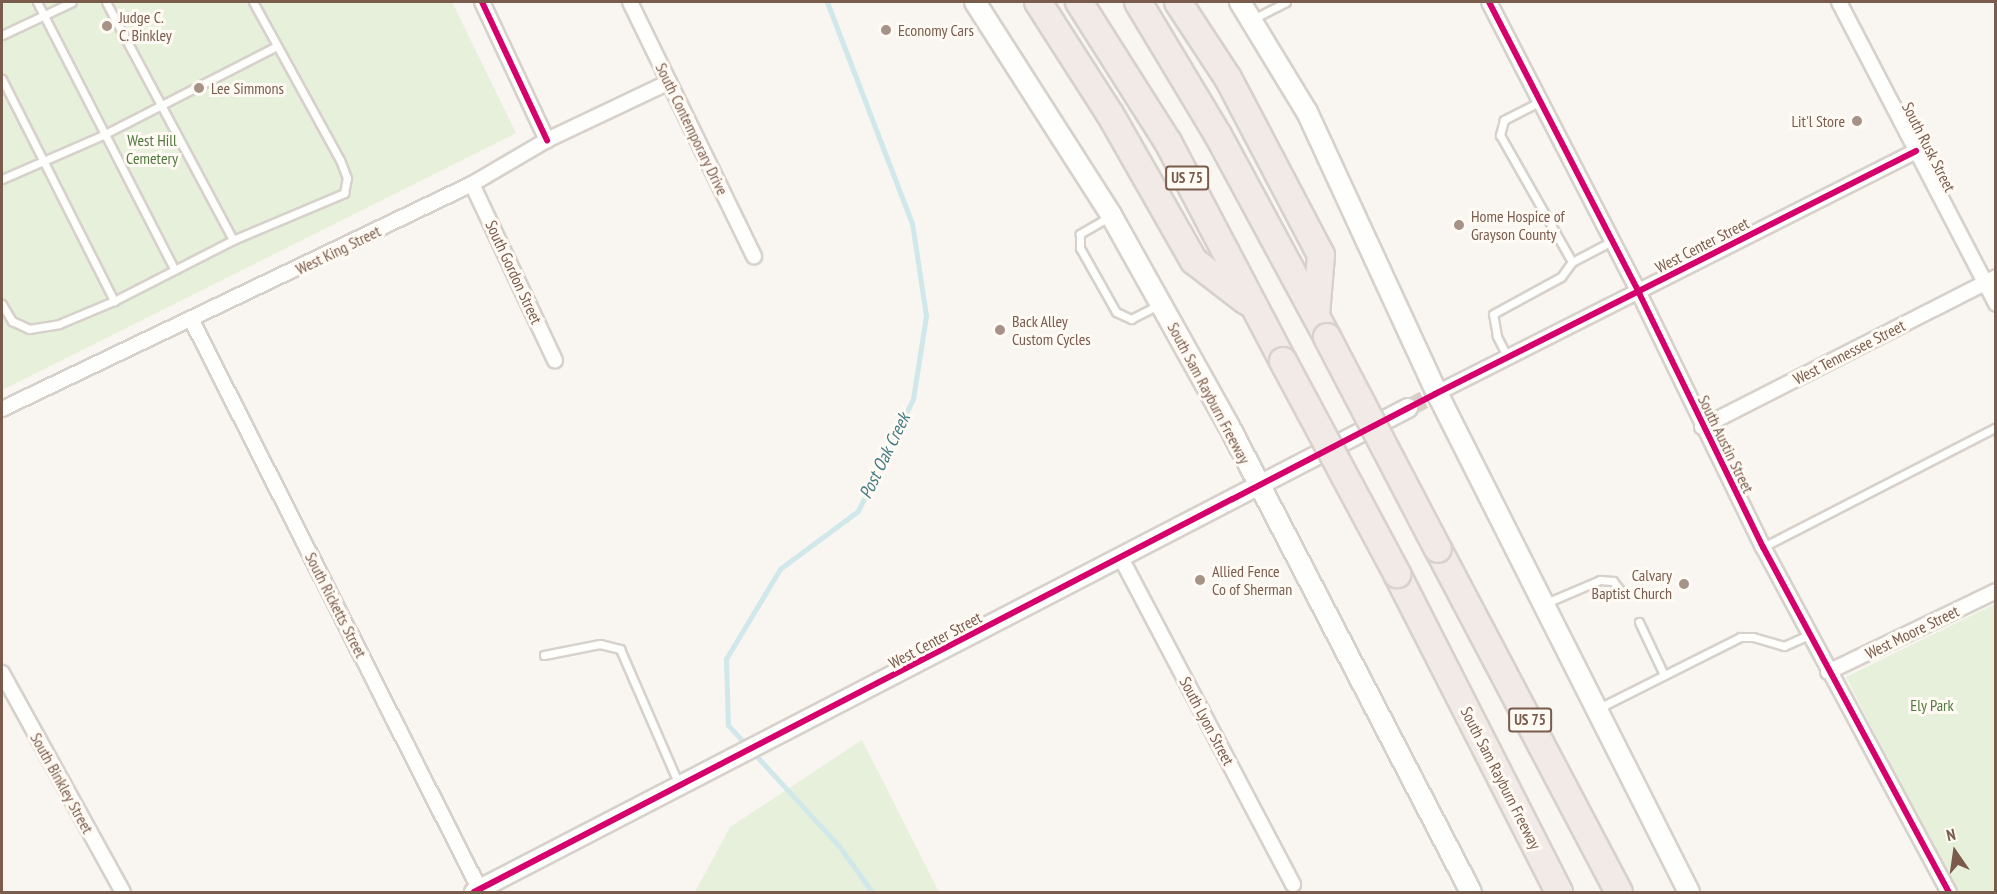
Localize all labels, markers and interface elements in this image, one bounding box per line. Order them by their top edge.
place label: Judge C. C. Binkley [119,7,173,45]
marker: Judge C. C. Binkley [100,19,114,33]
place label: Economy Cars [898,20,974,40]
marker: Economy Cars [879,23,893,37]
street label: South Contemporary Drive [652,60,732,198]
place label: Lee Simmons [211,78,284,98]
marker: Lee Simmons [192,81,206,95]
street label: South Rusk Street [1898,99,1960,195]
place label: Lit'l Store [1791,111,1845,131]
marker: Lit'l Store [1850,114,1864,128]
park label: West Hill Cemetery [126,130,178,168]
road number: US 75 [1164,166,1210,190]
place label: Home Hospice of Grayson County [1471,206,1565,244]
street label: West Center Street [1652,213,1752,277]
street label: South Gordon Street [482,217,546,327]
marker: Home Hospice of Grayson County [1452,218,1466,232]
street label: West King Street [293,221,383,279]
place label: Back Alley Custom Cycles [1012,311,1091,349]
street label: West Tennessee Street [1790,315,1908,389]
street label: South Sam Rayburn Freeway [1164,319,1254,467]
marker: Back Alley Custom Cycles [993,323,1007,337]
street label: South Austin Street [1694,392,1758,496]
water label: Post Oak Creek [855,410,915,502]
street label: South Ricketts Street [301,549,371,661]
place label: Allied Fence Co of Sherman [1212,561,1292,599]
place label: Calvary Baptist Church [1592,565,1672,603]
marker: Allied Fence Co of Sherman [1193,573,1207,587]
marker: Calvary Baptist Church [1677,577,1691,591]
street label: West Moore Street [1862,601,1962,663]
street label: West Center Street [885,608,985,672]
street label: South Lyon Street [1176,673,1238,769]
park label: Ely Park [1910,695,1954,715]
street label: South Sam Rayburn Freeway [1457,704,1545,852]
road number: US 75 [1508,708,1552,732]
street label: South Binkley Street [26,729,98,837]
north arrow [1925,822,1985,882]
text: N [1944,824,1957,845]

